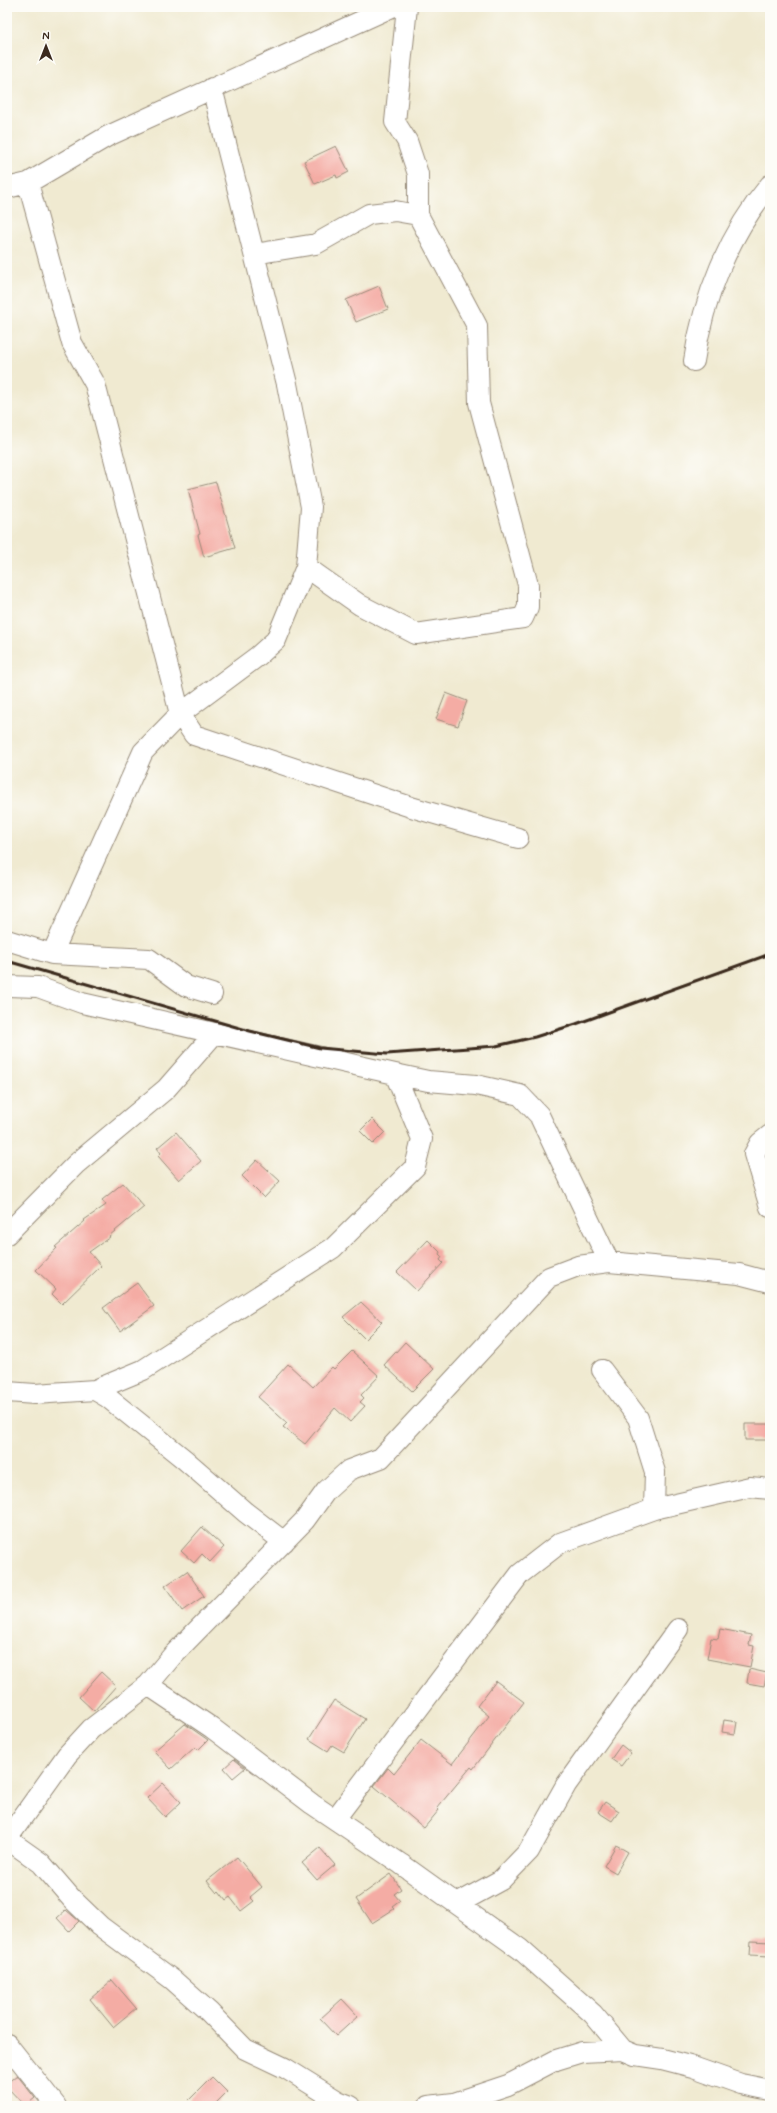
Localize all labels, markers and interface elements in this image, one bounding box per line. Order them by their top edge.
north arrow [26,26,66,66]
text: N [42,30,50,44]

